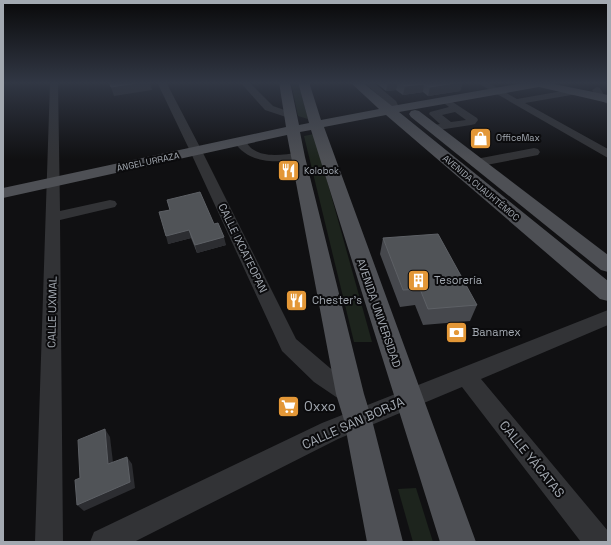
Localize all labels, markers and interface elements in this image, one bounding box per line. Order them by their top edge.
shop icon: OfficeMax [468,125,494,151]
place label: OfficeMax [496,132,540,144]
street label: ÁNGEL URRAZA [116,149,181,174]
street label: AVENIDA CUAUHTÉMOC [440,152,522,224]
restaurant icon: Kolobok [275,158,301,184]
place label: Kolobok [304,165,339,177]
street label: CALLE IXCATEOPAN [215,201,271,295]
street label: AVENIDA UNIVERSIDAD [354,257,404,369]
building icon: Tesorería [406,267,432,293]
place label: Tesorería [434,273,483,287]
street label: CALLE UXMAL [44,276,60,348]
restaurant icon: Chester's [284,287,310,313]
place label: Chester's [312,293,362,307]
bank icon: Banamex [443,319,469,345]
place label: Banamex [472,325,521,339]
supermarket icon: Oxxo [275,393,301,419]
street label: CALLE SAN BORJA [299,393,407,453]
place label: Oxxo [304,398,336,415]
street label: CALLE YÁCATAS [496,417,568,501]

